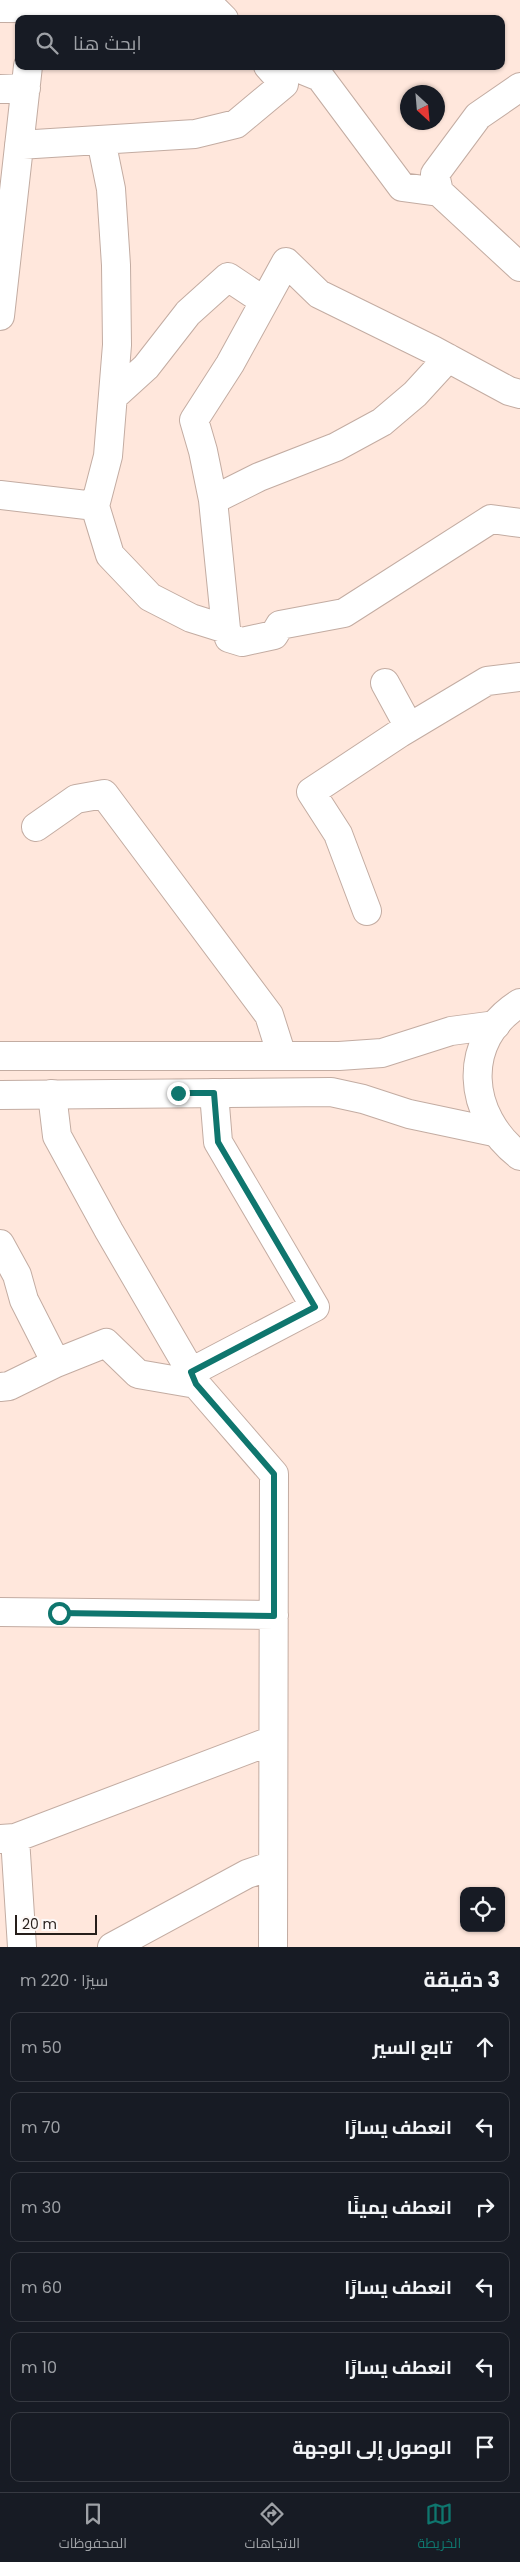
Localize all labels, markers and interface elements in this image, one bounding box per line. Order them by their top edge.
search box [15,15,505,70]
icon: search [33,29,61,57]
text: ابحث هنا [73,30,142,57]
north arrow [400,85,445,130]
route end [167,1082,190,1105]
route start [48,1602,71,1625]
map controls [460,1887,505,1932]
button: locate [460,1887,505,1932]
scale bar [15,1912,98,1935]
text: 20 m [22,1914,57,1934]
text: 3 دقيقة [423,1965,500,1994]
text: سيرًا · 220 m [20,1969,108,1992]
icon: ahead [471,2033,499,2061]
text: تابع السير [372,2034,452,2061]
text: 50 m [21,2036,62,2059]
icon: left [471,2113,499,2141]
text: انعطف يسارًا [344,2114,452,2141]
text: 70 m [21,2116,61,2139]
icon: right [471,2193,499,2221]
text: انعطف يمينًا [347,2194,452,2221]
text: 30 m [21,2196,61,2219]
icon: left [471,2273,499,2301]
text: انعطف يسارًا [344,2274,452,2301]
text: 60 m [21,2276,62,2299]
icon: left [471,2353,499,2381]
text: انعطف يسارًا [344,2354,452,2381]
text: 10 m [21,2356,57,2379]
icon: arrive [471,2433,499,2461]
text: الوصول إلى الوجهة [293,2434,452,2461]
tab: المحفوظات [59,2500,127,2556]
tab: الاتجاهات [245,2500,300,2556]
tab: الخريطة [418,2500,461,2556]

